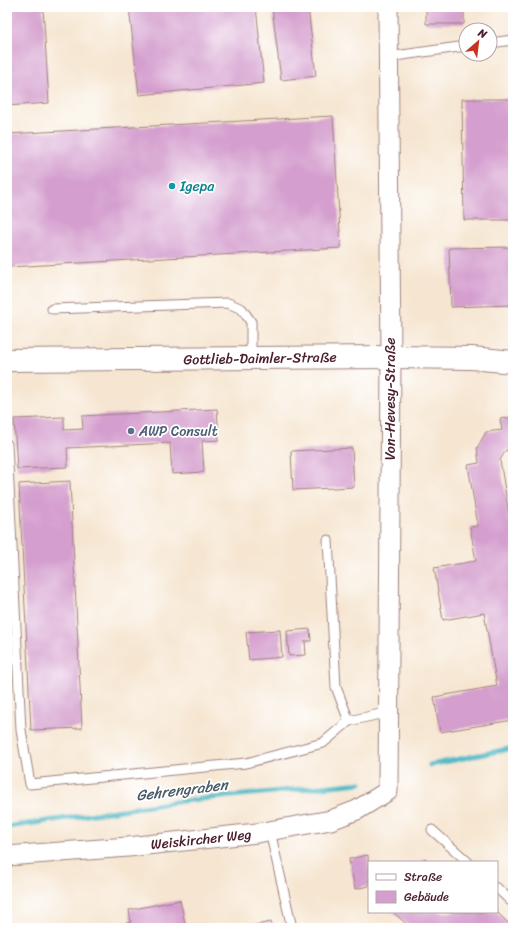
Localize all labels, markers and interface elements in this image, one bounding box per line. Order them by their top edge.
north arrow [458,22,498,62]
text: N [474,23,491,44]
place label: Igepa [179,174,215,199]
marker: Igepa [167,181,177,191]
street label: Von-Hevesy-Straße [378,338,403,460]
street label: Gottlieb-Daimler-Straße [183,345,337,372]
place label: AWP Consult [138,419,218,444]
marker: AWP Consult [126,426,136,436]
water label: Gehrengraben [135,771,231,809]
street label: Weiskircher Weg [149,822,253,857]
legend [368,861,498,913]
text: Straße [404,866,442,888]
text: Gebäude [404,886,449,908]

